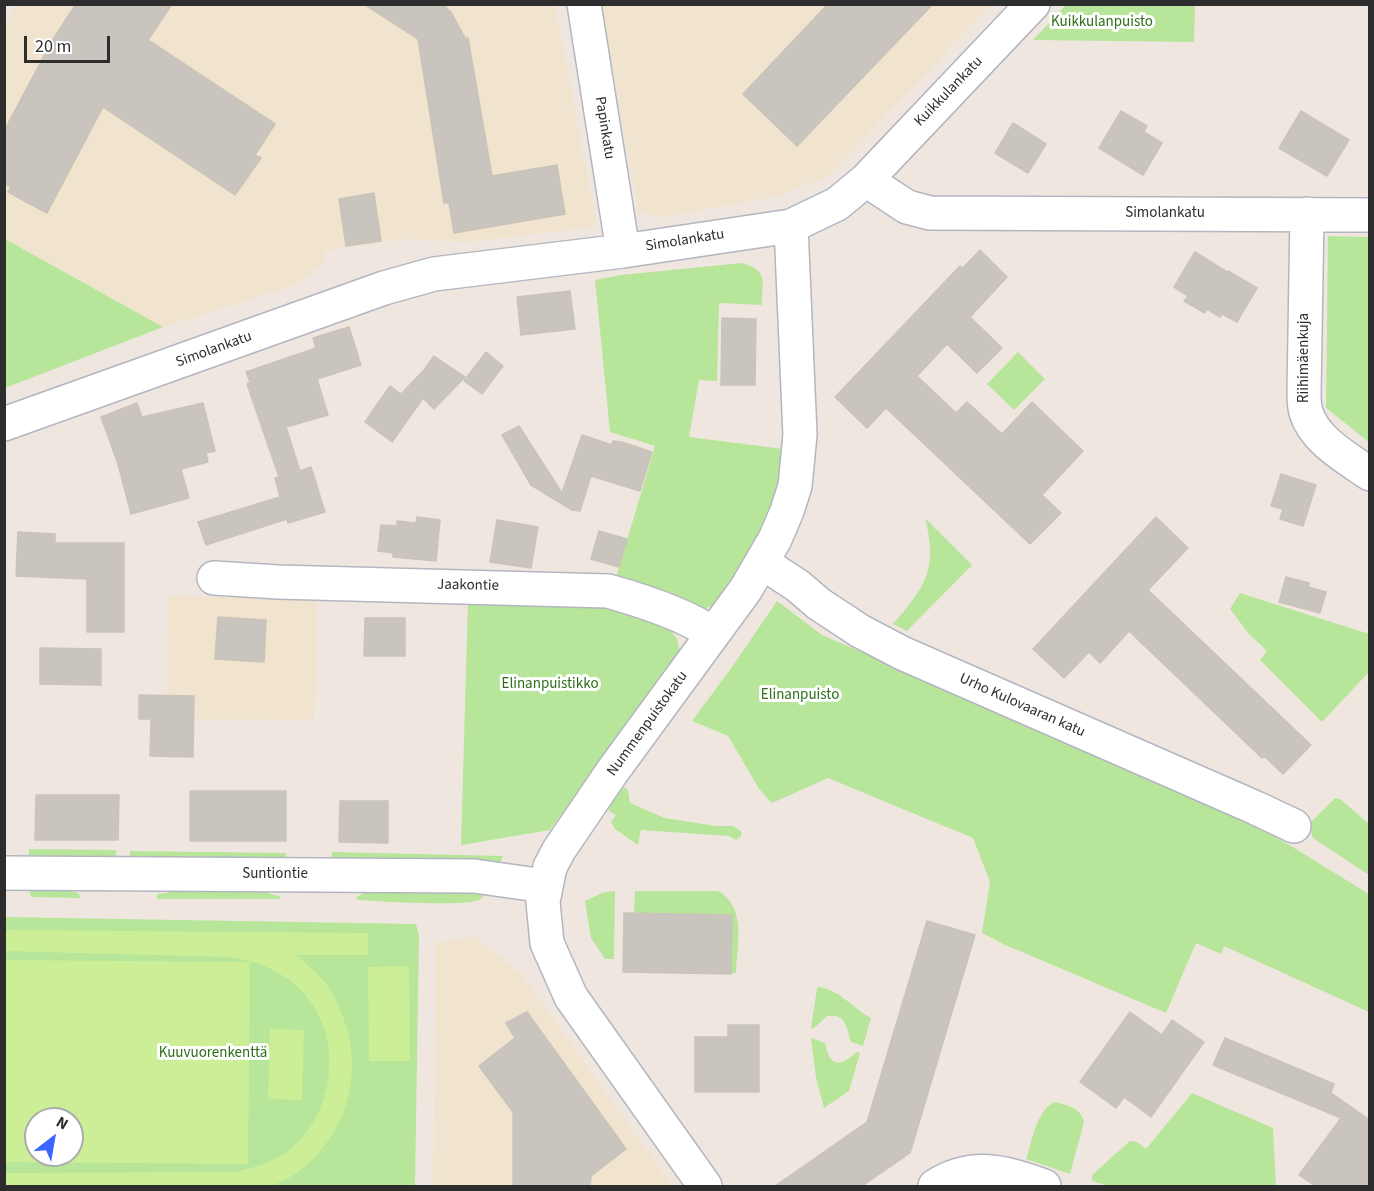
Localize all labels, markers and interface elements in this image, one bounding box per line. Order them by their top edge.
park label: Kuikkulanpuisto [1051,14,1153,32]
scale bar [27,24,112,62]
text: 20 m [35,34,71,59]
street label: Kuikkulankatu [911,53,987,131]
street label: Papinkatu [590,95,618,161]
street label: Simolankatu [1125,205,1205,223]
street label: Simolankatu [644,226,726,256]
street label: Riihimäenkuja [1296,313,1314,403]
street label: Simolankatu [173,328,255,372]
street label: Jaakontie [437,576,499,596]
street label: Nummenpuistokatu [604,668,692,780]
street label: Urho Kulovaaran katu [956,670,1088,742]
park label: Elinanpuistikko [501,676,599,694]
park label: Elinanpuisto [761,687,839,705]
street label: Suntiontie [242,866,308,884]
park label: Kuuvuorenkenttä [159,1045,267,1063]
north arrow [24,1107,84,1167]
text: N [52,1111,72,1135]

